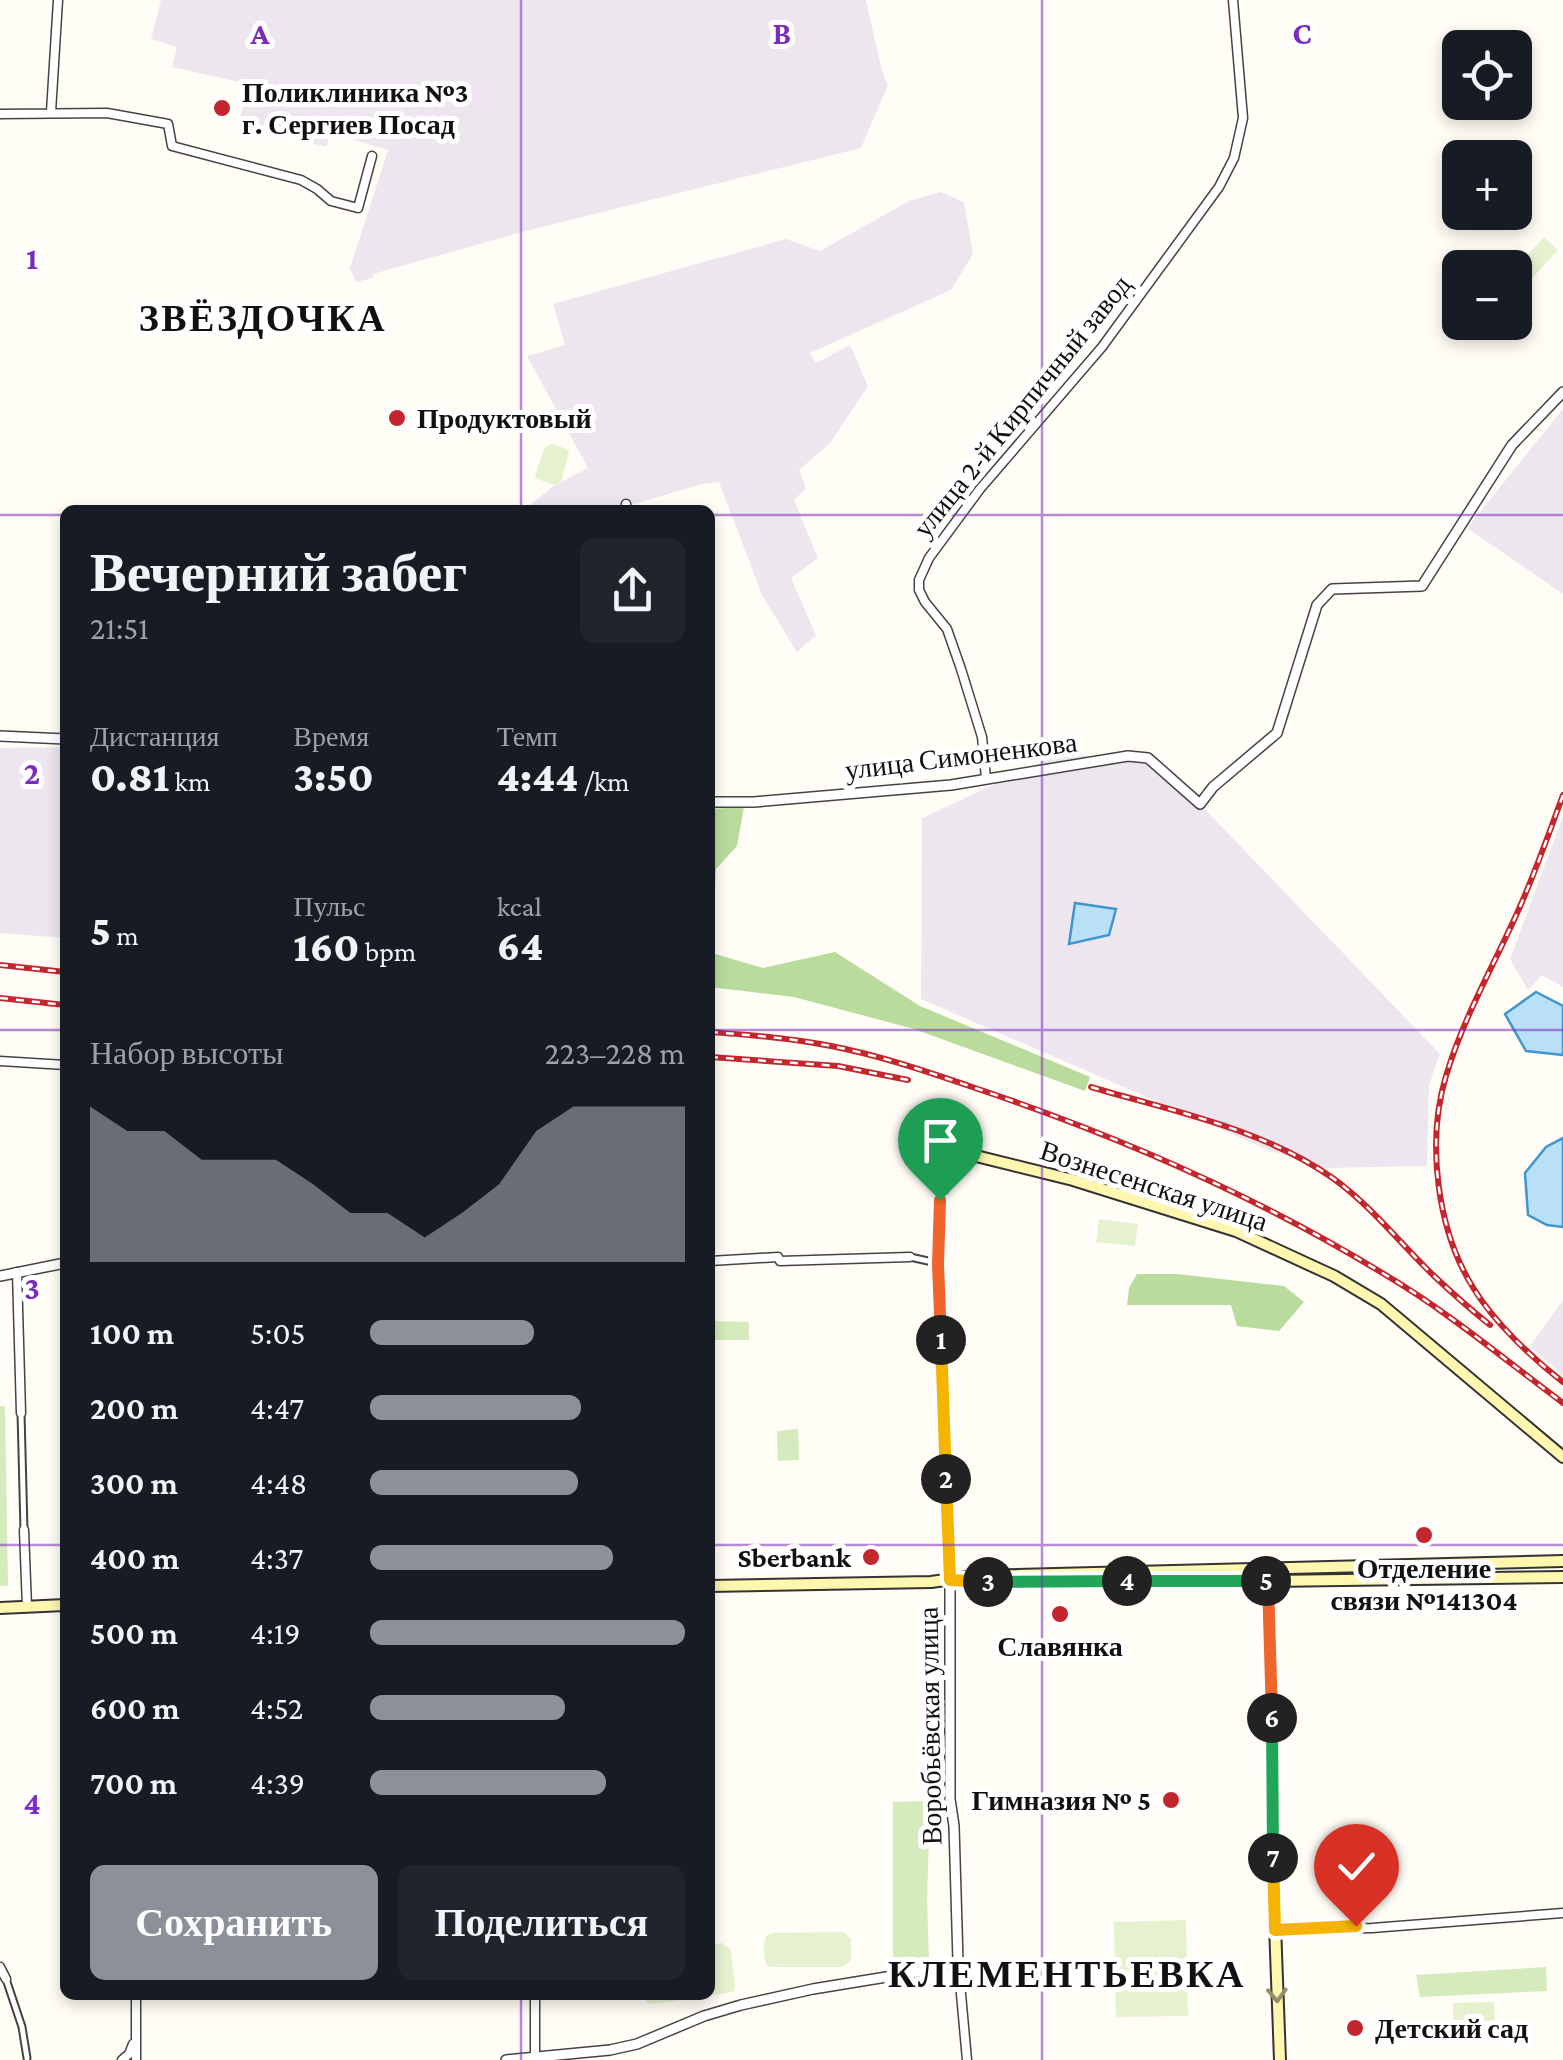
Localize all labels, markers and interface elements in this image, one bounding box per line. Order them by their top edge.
text: A [249,15,270,51]
text: B [773,15,791,51]
text: C [1292,15,1312,51]
map controls [1442,30,1532,340]
button: locate [1442,30,1532,120]
place label: Поликлиника №3 г. Сергиев Посад [242,77,468,140]
marker: Поликлиника №3 г. Сергиев Посад [211,97,233,119]
button: + [1442,140,1532,230]
text: 1 [26,240,38,276]
button: − [1442,250,1532,340]
street label: улица 2-й Кирпичный завод [907,269,1137,543]
district label: ЗВЁЗДОЧКА [139,297,387,339]
place label: Продуктовый [417,403,592,434]
marker: Продуктовый [386,407,408,429]
button: share [580,538,685,643]
text: Вечерний забег [90,542,467,603]
text: 21:51 [90,610,149,646]
text: Дистанция [90,721,219,752]
text: Время [293,721,369,752]
text: Темп [497,721,558,752]
street label: улица Симоненкова [843,726,1079,786]
text: 0.81 [90,753,169,800]
text: 3:50 [293,753,374,800]
text: 4:44 [497,753,578,800]
text: 2 [24,755,40,791]
text: km [169,766,210,797]
text: /km [578,766,630,797]
text: Пульс [293,891,366,922]
text: kcal [497,891,542,922]
text: 5 [90,907,111,954]
text: m [111,920,139,951]
text: 64 [497,922,543,969]
text: 160 [293,923,360,970]
text: bpm [360,936,416,967]
text: Набор высоты [90,1035,283,1071]
text: 223–228 m [545,1035,685,1071]
pin [898,1098,983,1201]
icon: arrive [913,1113,968,1168]
street label: Вознесенская улица [1036,1135,1272,1238]
text: 3 [24,1270,40,1306]
text: 100 m [90,1315,174,1351]
text: 5:05 [250,1315,306,1351]
pin: 1 [916,1315,966,1365]
text: 1 [936,1324,946,1355]
text: 200 m [90,1390,178,1426]
text: 4:47 [250,1390,304,1426]
pin: 2 [921,1454,971,1504]
text: 2 [939,1463,953,1494]
text: 300 m [90,1465,178,1501]
text: 4:48 [250,1465,307,1501]
marker: Отделение связи №141304 [1413,1524,1435,1546]
text: 400 m [90,1540,179,1576]
text: 4:37 [250,1540,303,1576]
place label: Sberbank [738,1542,852,1573]
marker: Sberbank [860,1546,882,1568]
place label: Отделение связи №141304 [1330,1553,1518,1616]
pin: 4 [1102,1556,1152,1606]
pin: 5 [1241,1556,1291,1606]
pin: 3 [963,1557,1013,1607]
text: 4 [1119,1565,1135,1596]
text: 5 [1259,1565,1273,1596]
text: 3 [981,1566,995,1597]
marker: Славянка [1049,1603,1071,1625]
street label: Воробьёвская улица [912,1606,948,1845]
text: 500 m [90,1615,178,1651]
text: 4:19 [250,1615,301,1651]
place label: Славянка [997,1631,1123,1662]
text: 600 m [90,1690,180,1726]
text: 4:52 [250,1690,303,1726]
pin: 6 [1247,1693,1297,1743]
text: 6 [1264,1702,1280,1733]
text: 700 m [90,1765,177,1801]
text: 4:39 [250,1765,305,1801]
text: 4 [23,1785,41,1821]
place label: Гимназия № 5 [972,1785,1151,1816]
marker: Гимназия № 5 [1160,1789,1182,1811]
pin [1314,1824,1399,1927]
pin: 7 [1248,1833,1298,1883]
icon: check [1329,1839,1384,1894]
text: 7 [1266,1842,1280,1873]
button: Сохранить [90,1865,378,1980]
button: Поделиться [398,1865,685,1980]
district label: КЛЕМЕНТЬЕВКА [888,1953,1246,1995]
one-way arrow [1267,1987,1288,2003]
place label: Детский сад [1375,2013,1528,2044]
marker: Детский сад [1344,2017,1366,2039]

